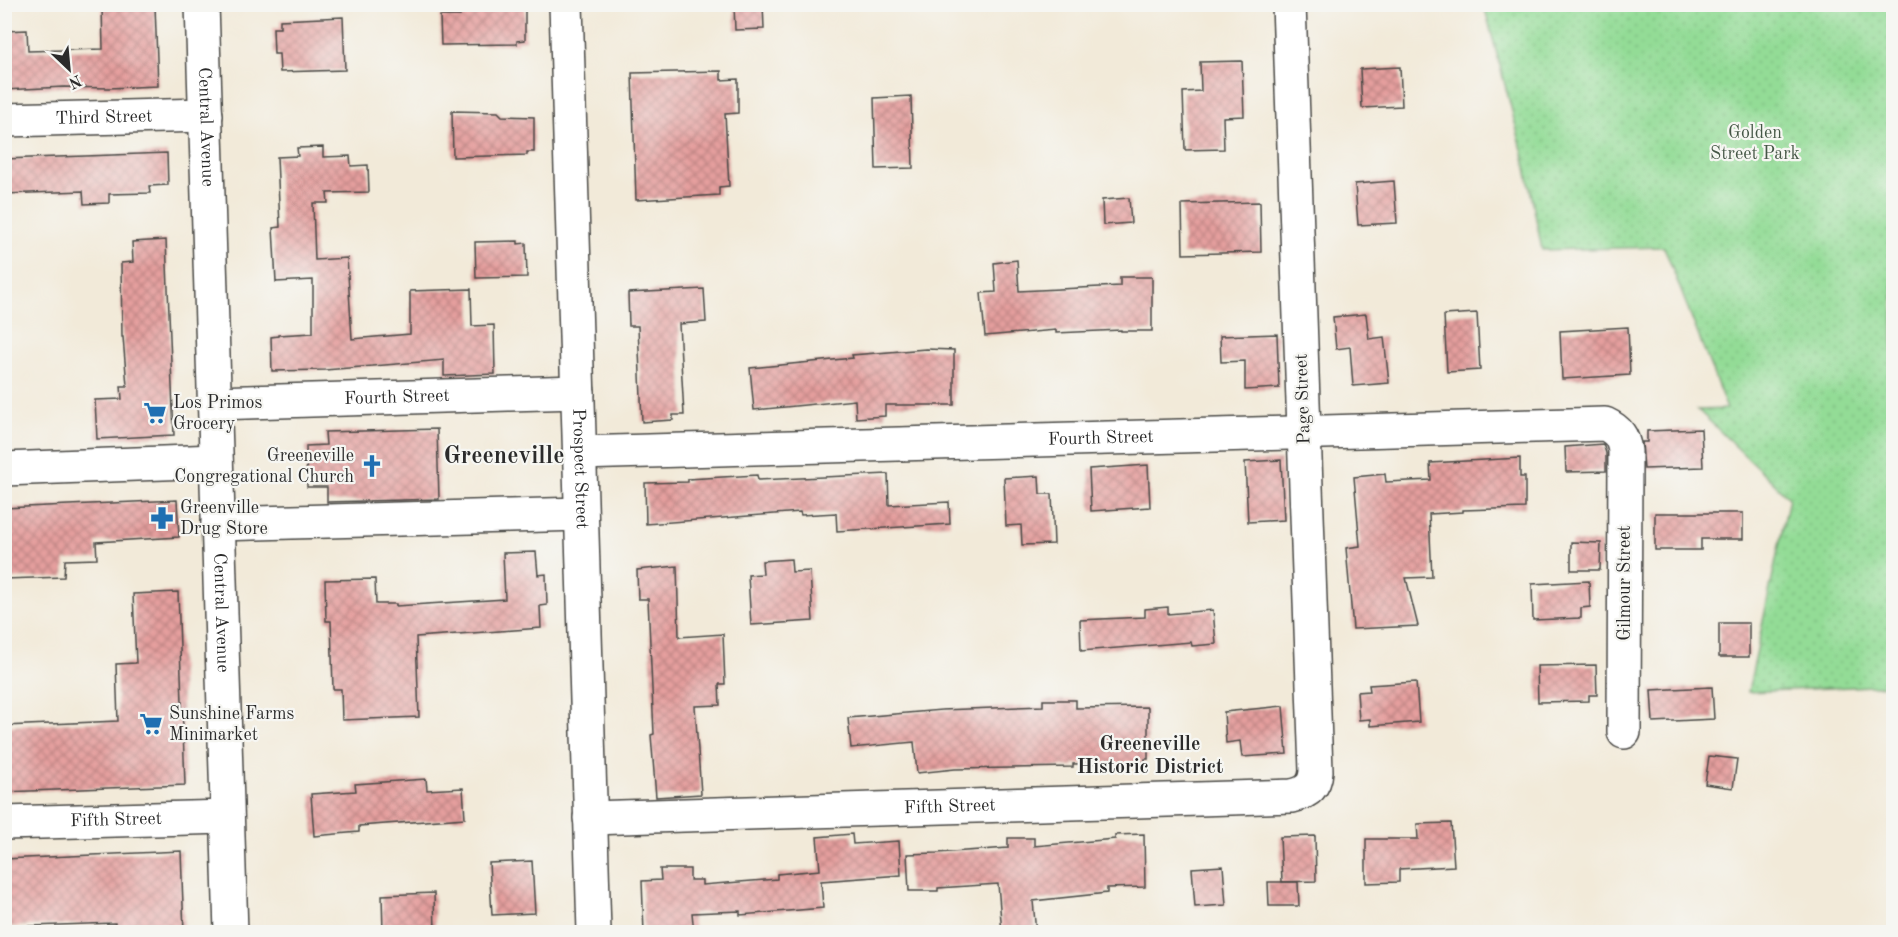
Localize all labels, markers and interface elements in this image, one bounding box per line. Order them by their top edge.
north arrow [39,39,99,99]
street label: Central Avenue [195,67,217,187]
text: N [65,71,84,91]
street label: Third Street [55,107,153,128]
park label: Golden Street Park [1710,124,1800,163]
street label: Page Street [1292,353,1314,445]
street label: Fourth Street [344,387,450,408]
place label: Los Primos Grocery [173,394,263,433]
supermarket icon: Los Primos Grocery [142,400,168,426]
street label: Prospect Street [569,408,591,530]
street label: Fourth Street [1048,428,1154,449]
district label: Greeneville [444,445,564,469]
place label: Greeneville Congregational Church [174,447,354,486]
church icon: Greeneville Congregational Church [359,453,385,479]
place label: Greenville Drug Store [180,499,268,538]
pharmacy icon: Greenville Drug Store [149,505,175,531]
street label: Gilmour Street [1616,525,1634,641]
street label: Central Avenue [210,553,232,673]
place label: Sunshine Farms Minimarket [169,705,295,744]
supermarket icon: Sunshine Farms Minimarket [138,711,164,737]
district label: Greeneville Historic District [1077,735,1223,778]
street label: Fifth Street [904,796,996,817]
street label: Fifth Street [70,810,162,830]

